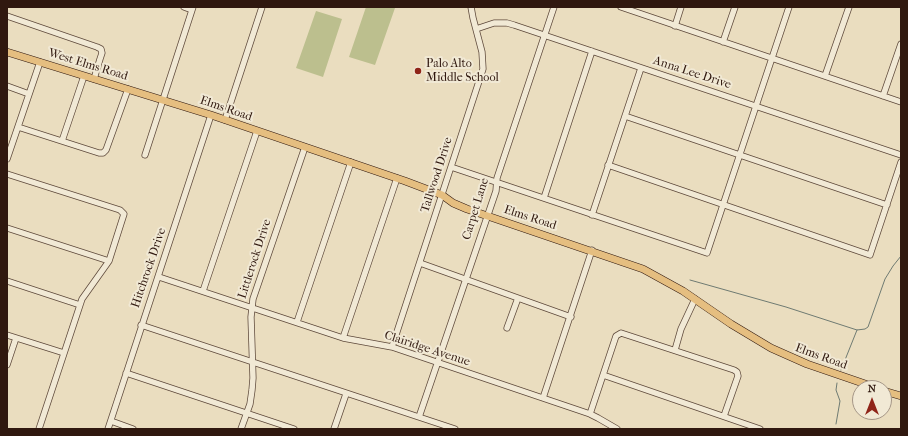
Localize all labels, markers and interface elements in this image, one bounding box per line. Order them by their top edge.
street label: West Elms Road [46,46,130,84]
street label: Anna Lee Drive [651,54,733,92]
place label: Palo Alto Middle School [426,57,499,85]
marker: Palo Alto Middle School [413,66,423,76]
street label: Elms Road [198,93,254,125]
street label: Tallwood Drive [418,135,456,215]
street label: Carpet Lane [460,176,492,242]
street label: Elms Road [502,203,558,233]
street label: Littlerock Drive [235,217,275,301]
street label: Hitchrock Drive [129,226,169,310]
street label: Clairidge Avenue [382,328,472,370]
street label: Elms Road [793,341,849,373]
north arrow [852,380,892,420]
text: N [868,382,876,395]

